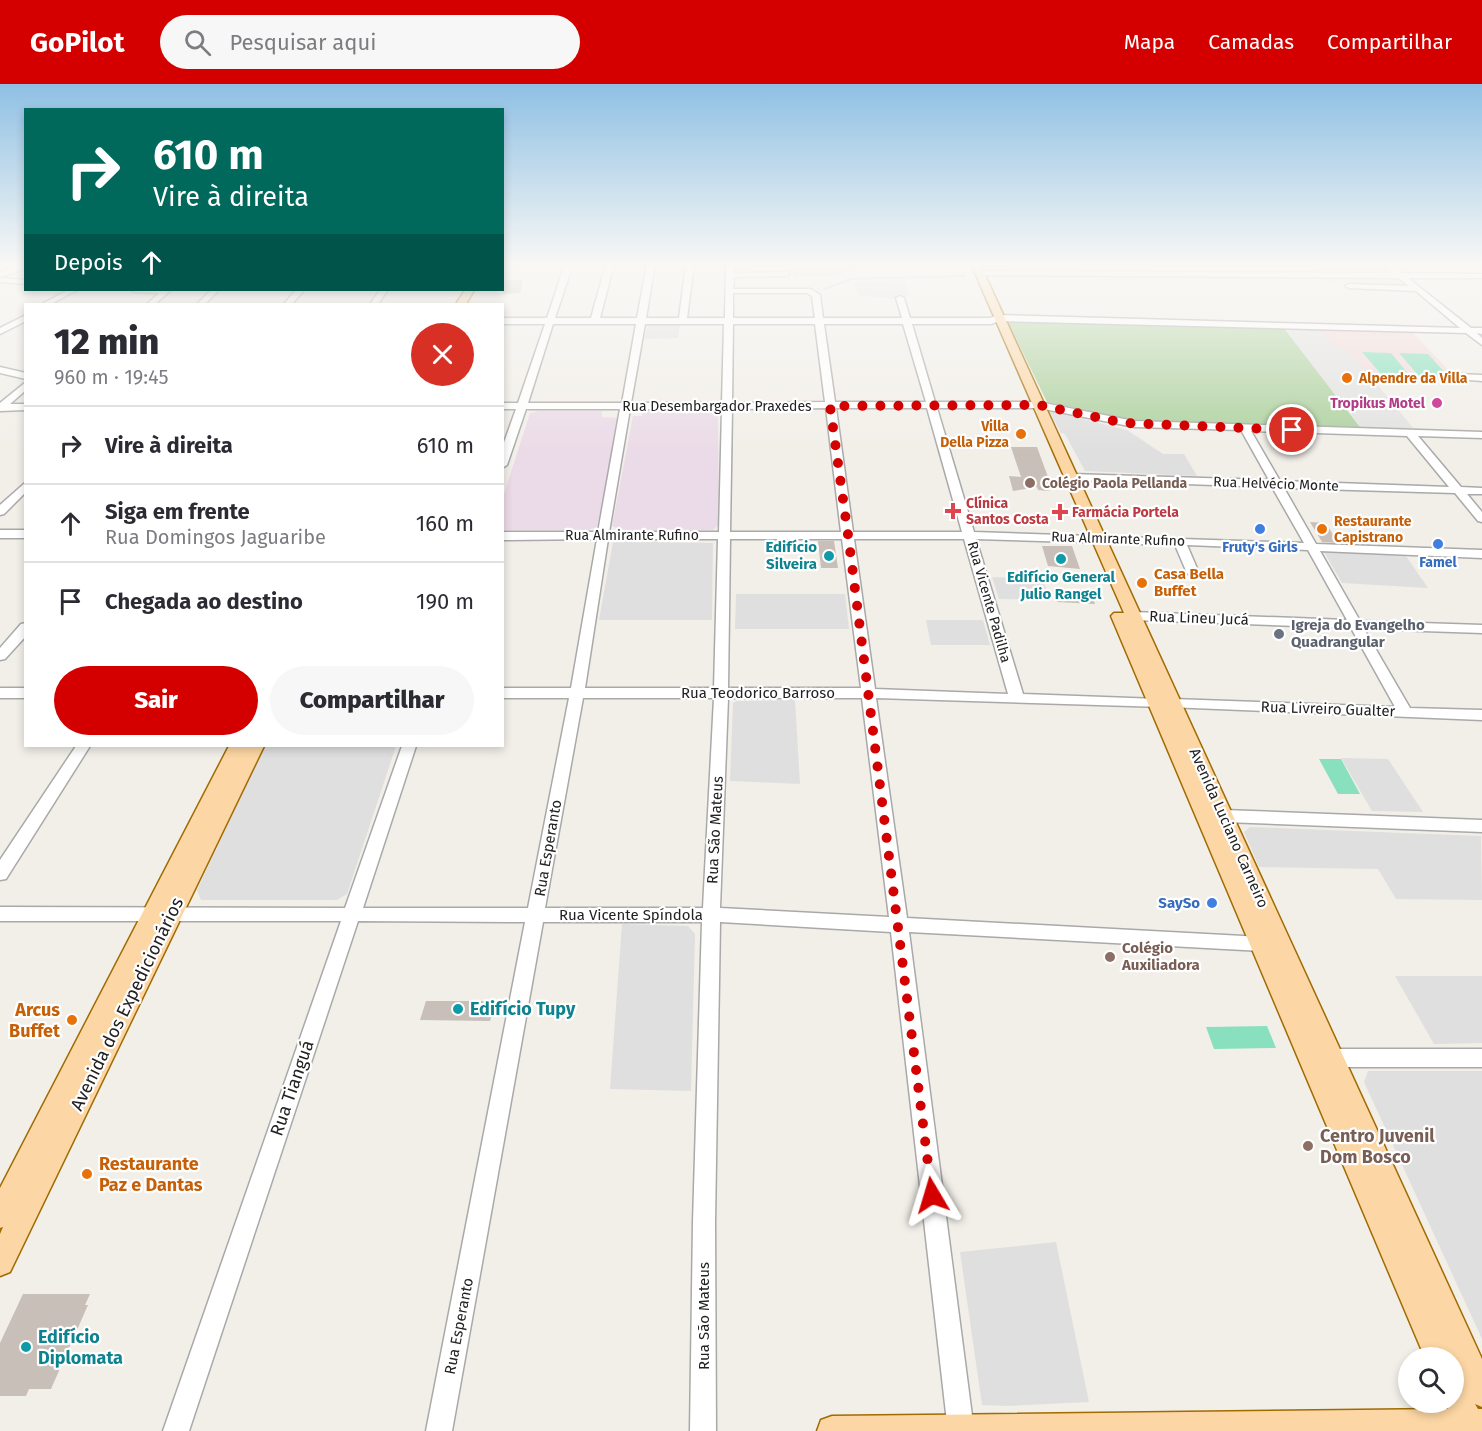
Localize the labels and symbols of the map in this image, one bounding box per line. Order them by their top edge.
place label: Alpendre da Villa [1358,370,1468,387]
marker: Alpendre da Villa [1340,371,1354,385]
place label: Tropikus Motel [1330,395,1426,412]
marker: Tropikus Motel [1430,396,1444,410]
street label: Rua Desembargador Praxedes [622,398,812,415]
pin [1266,404,1317,455]
place label: Villa Della Pizza [940,418,1009,451]
marker: Villa Della Pizza [1014,427,1028,441]
street label: Rua Helvécio Monte [1213,473,1339,495]
place label: Colégio Paola Pellanda [1042,475,1188,492]
marker: Colégio Paola Pellanda [1023,476,1037,490]
place label: Clínica Santos Costa [966,495,1049,528]
marker: Clínica Santos Costa [944,502,962,520]
place label: Farmácia Portela [1072,504,1179,521]
marker: Farmácia Portela [1053,505,1067,519]
place label: Restaurante Capistrano [1334,513,1412,546]
marker: Fruty's Girls [1253,522,1267,536]
marker: Restaurante Capistrano [1315,522,1329,536]
street label: Rua Almirante Rufino [565,527,699,544]
street label: Rua Almirante Rufino [1051,528,1185,550]
marker: Famel [1431,537,1445,551]
place label: Edifício Silveira [766,538,817,573]
street label: Rua Vicente Padilha [964,539,1014,665]
place label: Fruty's Girls [1222,539,1298,556]
marker: Edifício Silveira [822,549,836,563]
marker: Edifício General Julio Rangel [1054,552,1068,566]
place label: Famel [1419,554,1458,571]
place label: Casa Bella Buffet [1154,565,1224,600]
place label: Edifício General Julio Rangel [1007,568,1116,603]
marker: Casa Bella Buffet [1135,576,1149,590]
street label: Rua Lineu Jucá [1149,607,1249,629]
place label: Igreja do Evangelho Quadrangular [1291,616,1425,651]
marker: Igreja do Evangelho Quadrangular [1272,627,1286,641]
street label: Rua Teodorico Barroso [681,684,835,702]
street label: Rua Livreiro Gualter [1260,698,1396,720]
street label: Avenida Luciano Carneiro [1186,745,1272,911]
street label: Rua São Mateus [703,776,727,884]
street label: Rua Esperanto [531,798,565,898]
street label: Avenida dos Expedicionários [66,894,188,1114]
place label: SaySo [1158,894,1200,912]
marker: SaySo [1205,896,1219,910]
street label: Rua Vicente Spíndola [559,906,703,924]
place label: Colégio Auxiliadora [1121,939,1200,974]
marker: Colégio Auxiliadora [1103,950,1117,964]
place label: Edifício Tupy [470,998,576,1020]
place label: Arcus Buffet [9,999,61,1042]
marker: Edifício Tupy [451,1002,465,1016]
marker: Arcus Buffet [65,1013,79,1027]
street label: Rua Tianguá [265,1037,319,1139]
place label: Centro Juvenil Dom Bosco [1320,1125,1435,1168]
marker: Centro Juvenil Dom Bosco [1301,1139,1315,1153]
place label: Restaurante Paz e Dantas [99,1153,203,1196]
position arrow [900,1163,964,1227]
marker: Restaurante Paz e Dantas [80,1167,94,1181]
street label: Rua São Mateus [695,1262,713,1370]
street label: Rua Esperanto [441,1276,477,1376]
place label: Edifício Diplomata [38,1326,123,1369]
marker: Edifício Diplomata [19,1340,33,1354]

